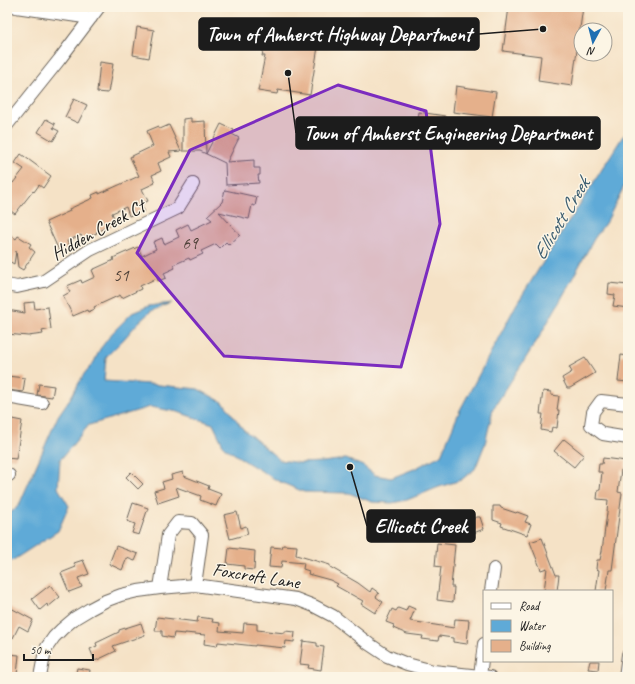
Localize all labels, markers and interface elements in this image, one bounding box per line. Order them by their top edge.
callout: Town of Amherst Highway Department [199,18,479,50]
text: Town of Amherst Highway Department [206,22,475,47]
north arrow [573,22,613,62]
text: N [585,44,596,59]
callout: Town of Amherst Engineering Department [296,117,600,149]
text: Town of Amherst Engineering Department [304,121,595,146]
water label: Ellicott Creek [527,171,597,264]
street label: Hidden Creek Ct [47,193,152,266]
house number: 69 [182,233,199,254]
house number: 51 [113,265,130,286]
callout: Ellicott Creek [367,510,475,542]
text: Ellicott Creek [375,514,470,539]
street label: Foxcroft Lane [211,557,303,595]
legend [483,590,613,662]
text: Road [519,598,541,614]
text: Water [519,618,547,634]
scale bar [24,636,93,662]
text: Building [519,638,551,654]
text: 50 m [30,642,52,658]

